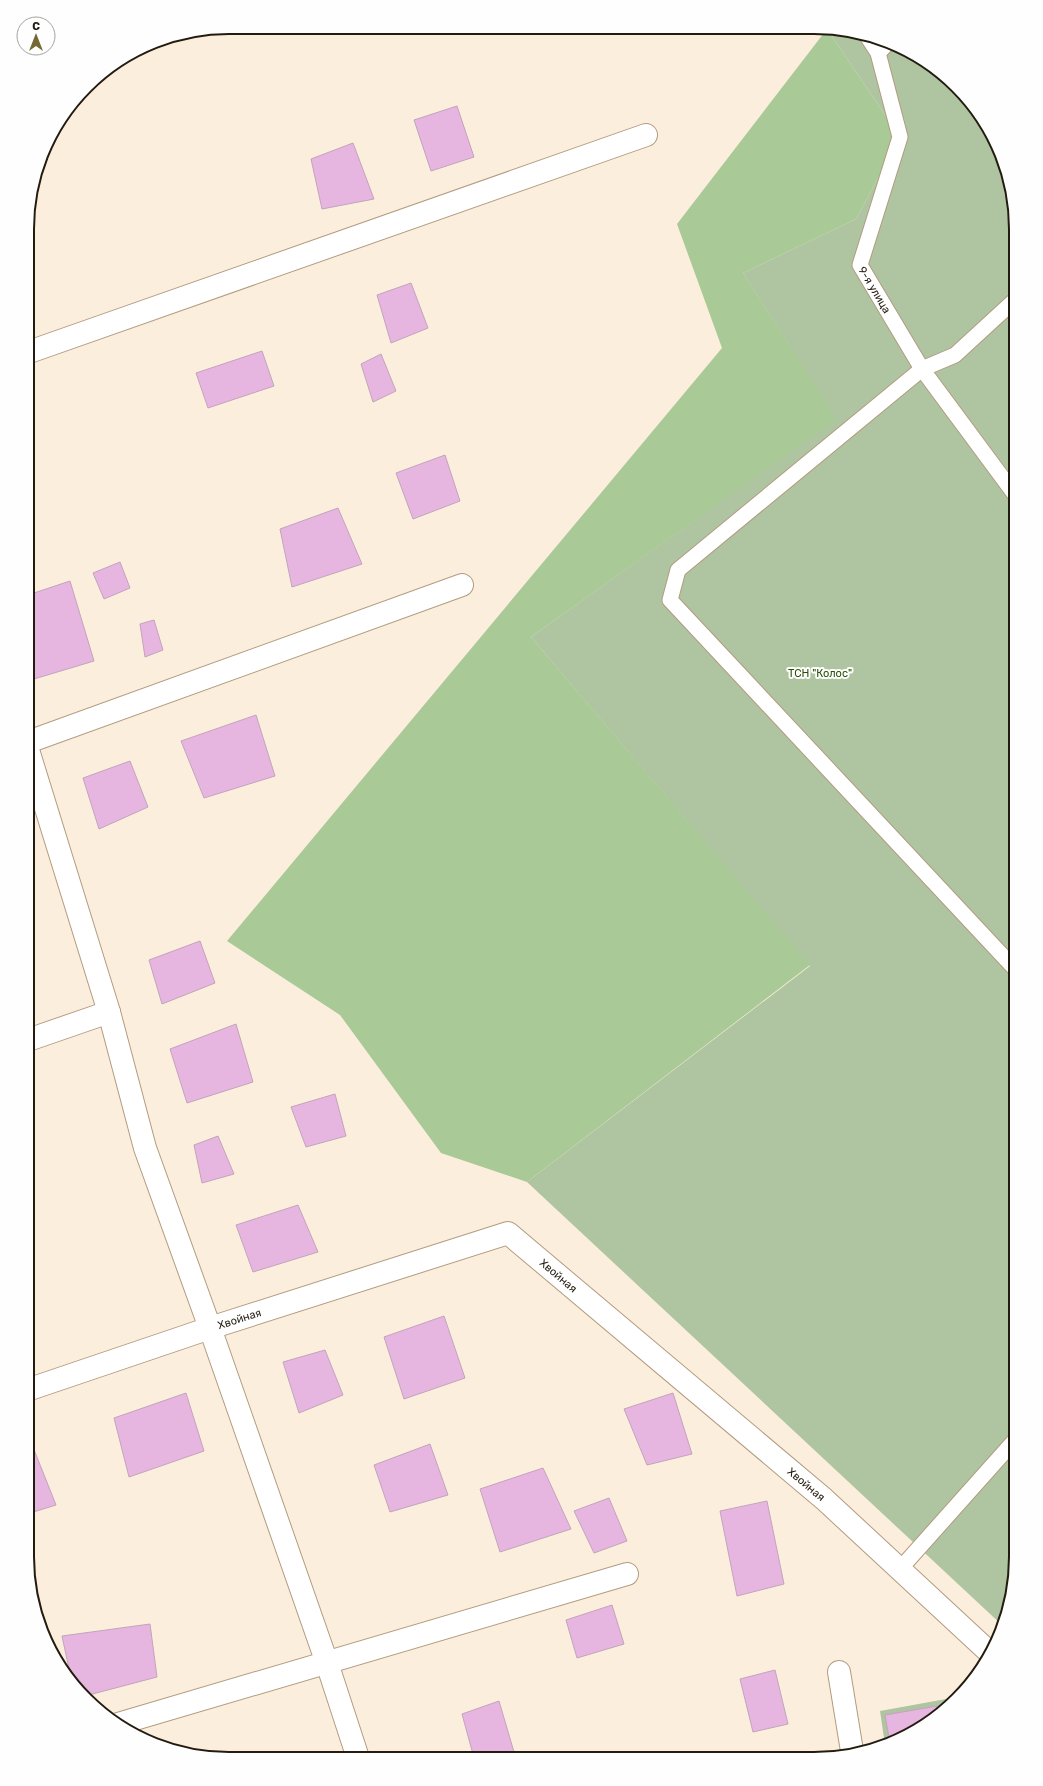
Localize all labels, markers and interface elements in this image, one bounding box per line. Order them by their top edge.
north arrow [16,16,56,56]
text: С [32,20,40,33]
street label: 9-я улица [855,264,893,316]
park label: ТСН "Колос" [788,667,852,680]
street label: Хвойная [537,1256,580,1295]
street label: Хвойная [216,1306,263,1332]
street label: Хвойная [785,1465,827,1504]

